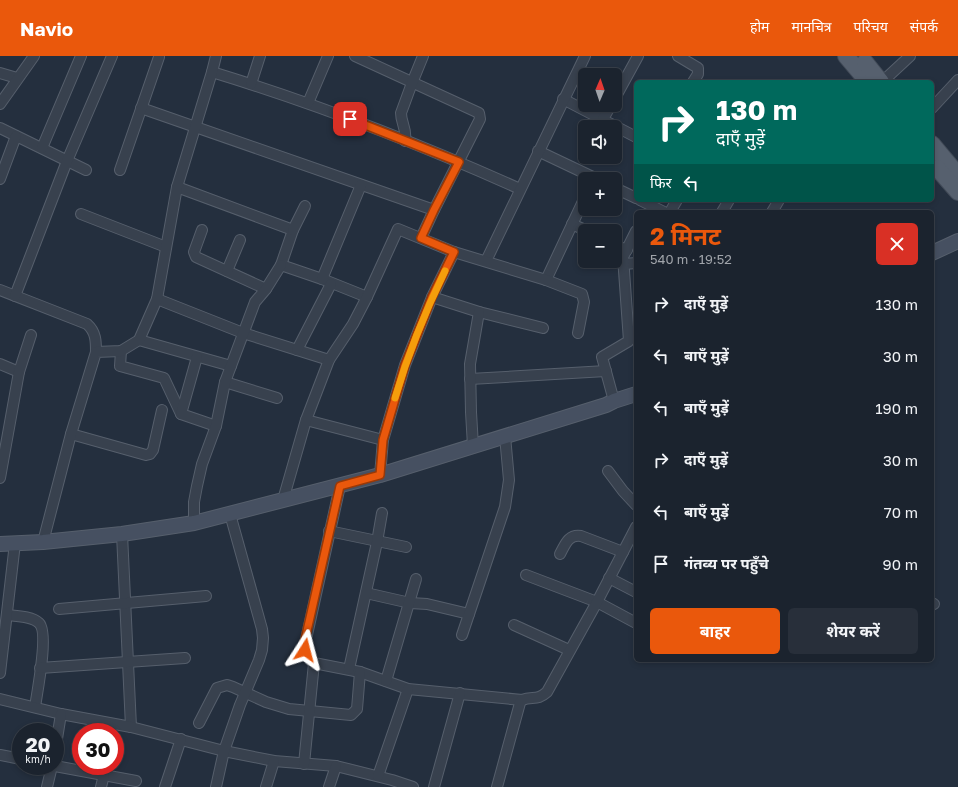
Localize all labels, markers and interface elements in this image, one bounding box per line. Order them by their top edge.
text: Navio [20,17,73,40]
text: होम [750,18,769,35]
text: मानचित्र [791,18,832,35]
text: परिचय [854,18,888,35]
text: संपर्क [910,18,938,35]
north arrow [578,68,622,112]
map controls [578,68,622,268]
text: 130 m [716,93,797,126]
icon: right [650,96,702,148]
pin [333,102,367,136]
icon: arrive [339,108,361,130]
button: sound [578,120,622,164]
text: दाएँ मुड़ें [716,127,765,149]
button: + [578,172,622,216]
icon: left [680,172,702,194]
text: फिर [650,173,672,191]
text: 2 मिनट [650,221,721,250]
button: close [876,223,918,265]
button: − [578,224,622,268]
text: 540 m · 19:52 [650,251,732,267]
icon: right [650,293,672,315]
text: दाएँ मुड़ें [684,294,728,312]
text: 130 m [876,295,918,313]
icon: left [650,345,672,367]
text: बाएँ मुड़ें [684,346,729,364]
text: 30 m [883,347,918,365]
icon: left [650,397,672,419]
text: बाएँ मुड़ें [684,398,729,416]
text: 190 m [875,399,918,417]
icon: right [650,449,672,471]
text: दाएँ मुड़ें [684,450,728,468]
text: 30 m [883,451,918,469]
icon: left [650,501,672,523]
text: बाएँ मुड़ें [684,502,729,520]
text: 70 m [884,503,918,521]
icon: arrive [650,553,672,575]
text: गंतव्य पर पहुँचे [684,554,769,572]
text: 90 m [883,555,918,573]
button: बाहर [650,608,780,654]
button: शेयर करें [788,608,918,654]
position arrow [284,629,326,671]
speed limit sign: 30 [72,723,124,775]
text: 20 [25,732,51,756]
text: km/h [25,753,51,765]

